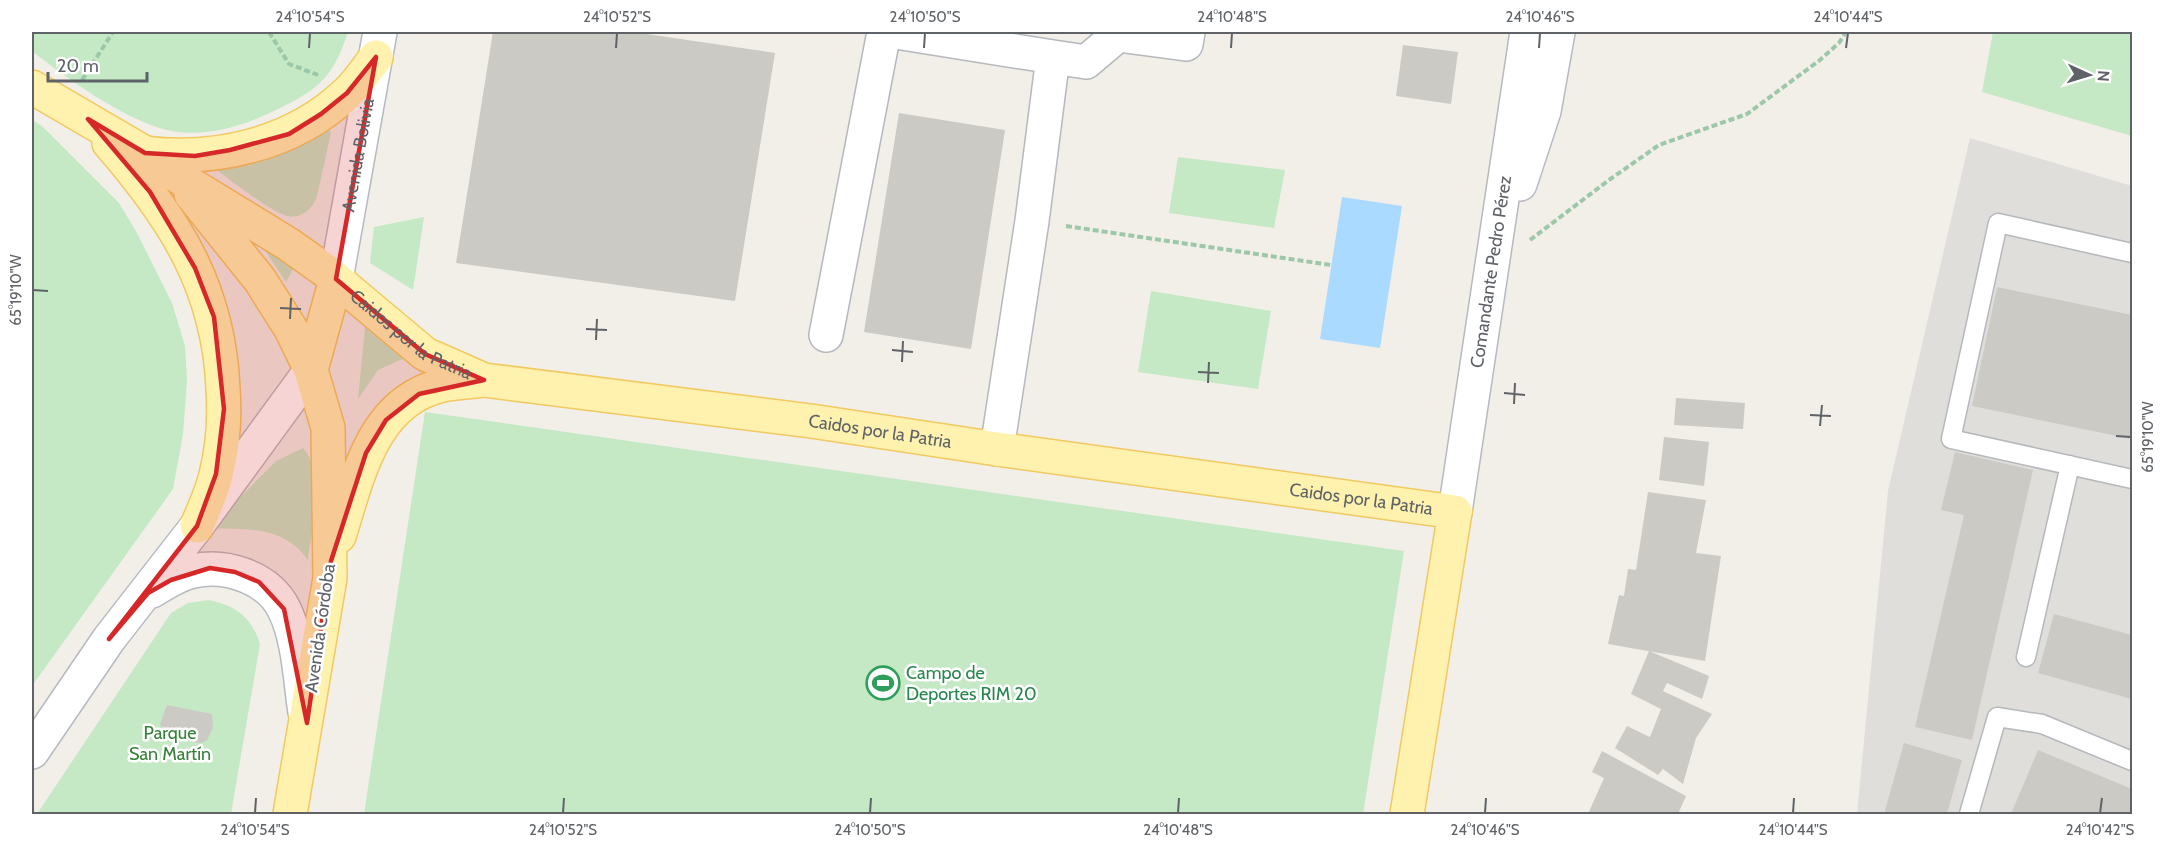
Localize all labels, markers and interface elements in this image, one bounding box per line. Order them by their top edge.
text: 24°10'54"S [276,8,345,26]
text: 24°10'52"S [583,8,651,26]
text: 24°10'50"S [890,8,961,26]
text: 24°10'48"S [1197,8,1267,26]
text: 24°10'46"S [1505,8,1575,26]
text: 24°10'44"S [1813,8,1883,26]
scale bar [48,45,147,83]
north arrow [2059,45,2119,105]
text: 20 m [57,55,99,77]
text: N [2094,70,2113,82]
street label: Avenida Bolivia [337,96,379,214]
street label: Comandante Pedro Pérez [1466,173,1516,369]
text: 65°19'10"W [7,254,25,326]
street label: Caidos por la Patria [346,285,475,384]
text: 65°19'10"W [2139,401,2157,473]
street label: Caidos por la Patria [807,410,953,453]
street label: Caidos por la Patria [1288,478,1435,520]
street label: Avenida Córdoba [300,562,340,694]
place label: Campo de Deportes RIM 20 [906,662,1037,705]
sports icon: Campo de Deportes RIM 20 [865,665,901,701]
park label: Parque San Martín [129,722,211,765]
text: 24°10'54"S [221,821,290,839]
text: 24°10'52"S [529,821,597,839]
text: 24°10'50"S [835,821,906,839]
text: 24°10'48"S [1143,821,1213,839]
text: 24°10'46"S [1450,821,1520,839]
text: 24°10'44"S [1758,821,1828,839]
text: 24°10'42"S [2066,821,2134,839]

